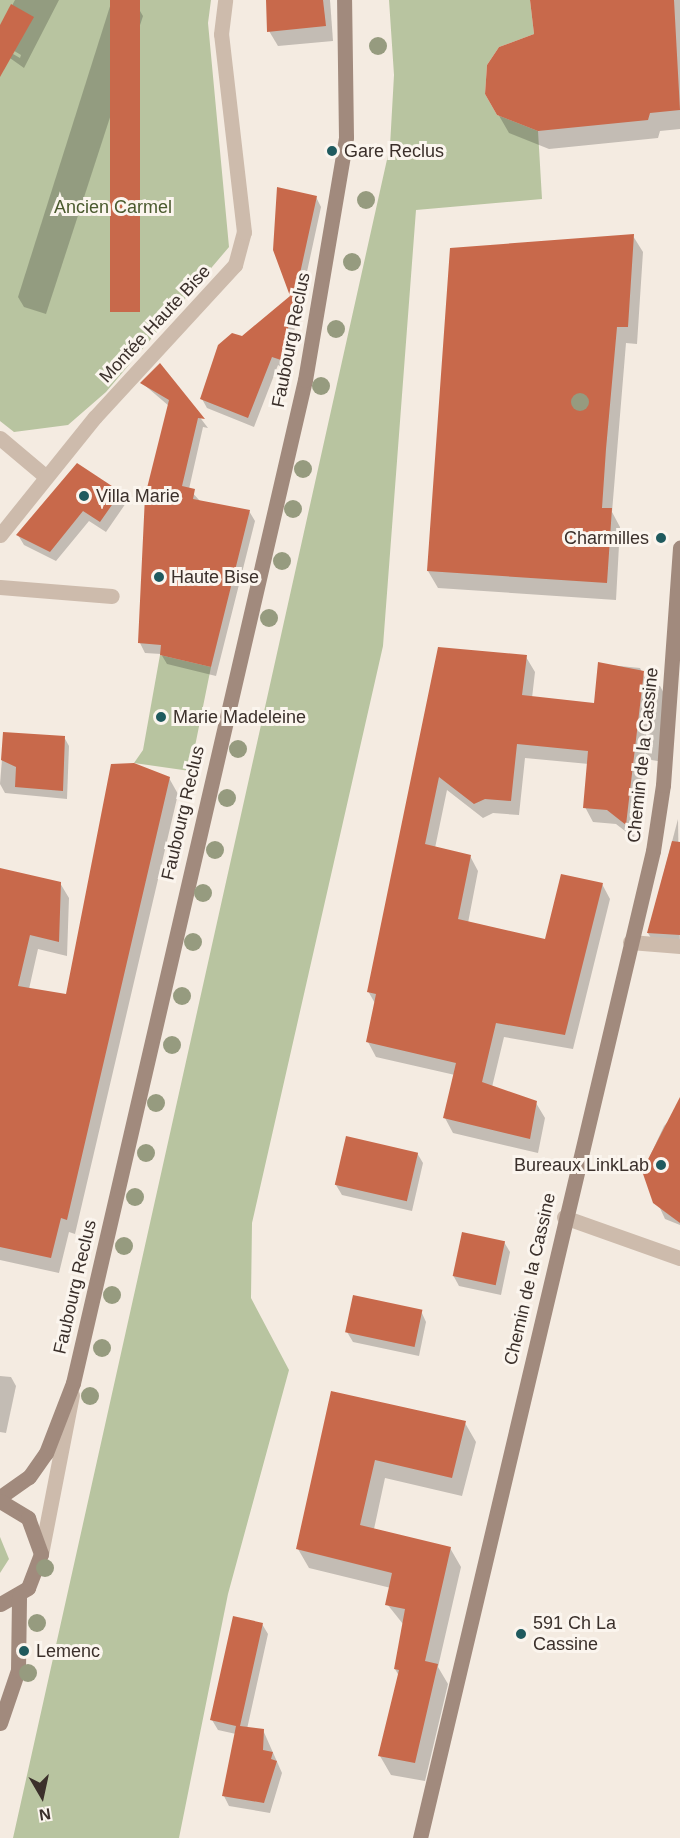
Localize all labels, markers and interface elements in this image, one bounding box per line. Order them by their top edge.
place label: Gare Reclus [344,140,444,162]
marker: Gare Reclus [325,144,339,158]
park label: Ancien Carmel [54,196,172,218]
street label: Montée Haute Bise [95,261,215,387]
street label: Faubourg Reclus [267,271,315,409]
place label: Villa Marie [96,485,180,507]
marker: Villa Marie [77,489,91,503]
place label: Charmilles [564,527,649,549]
marker: Charmilles [654,531,668,545]
place label: Haute Bise [171,566,259,588]
marker: Haute Bise [152,570,166,584]
street label: Chemin de la Cassine [623,666,663,844]
place label: Marie Madeleine [173,706,306,728]
marker: Marie Madeleine [154,710,168,724]
street label: Faubourg Reclus [157,744,209,882]
place label: Bureaux LinkLab [514,1154,649,1176]
marker: Bureaux LinkLab [654,1158,668,1172]
street label: Chemin de la Cassine [500,1191,560,1367]
street label: Faubourg Reclus [49,1218,101,1356]
place label: 591 Ch La Cassine [533,1613,616,1656]
marker: 591 Ch La Cassine [514,1627,528,1641]
place label: Lemenc [36,1640,100,1662]
marker: Lemenc [17,1644,31,1658]
north arrow [12,1766,72,1826]
text: N [38,1805,52,1824]

